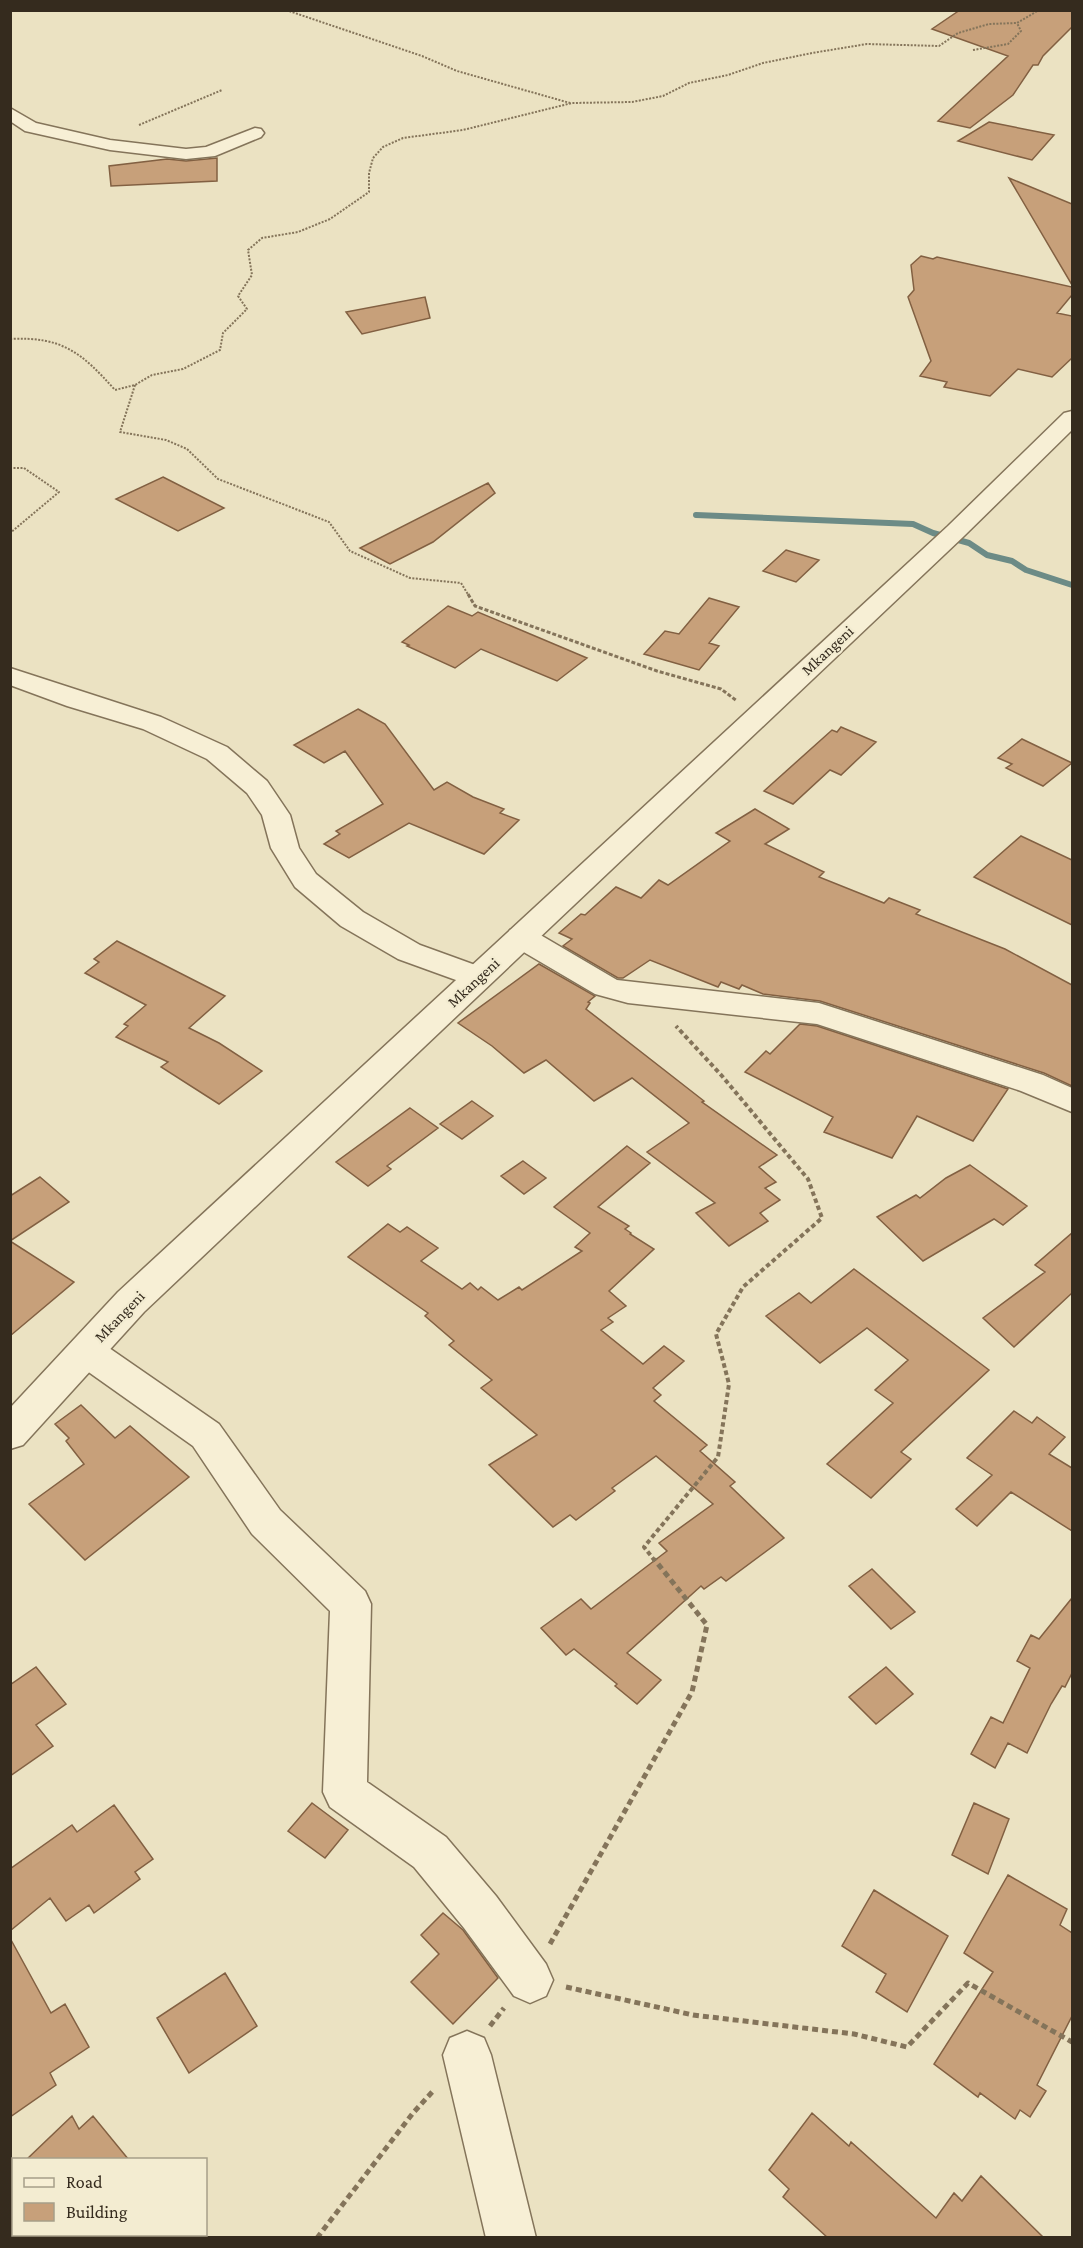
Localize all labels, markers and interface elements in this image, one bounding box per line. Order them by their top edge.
street label: Mkangeni [798,622,857,679]
street label: Mkangeni [444,954,503,1011]
street label: Mkangeni [91,1287,149,1346]
legend [12,2158,207,2236]
text: Road [66,2172,103,2192]
text: Building [66,2202,128,2222]

